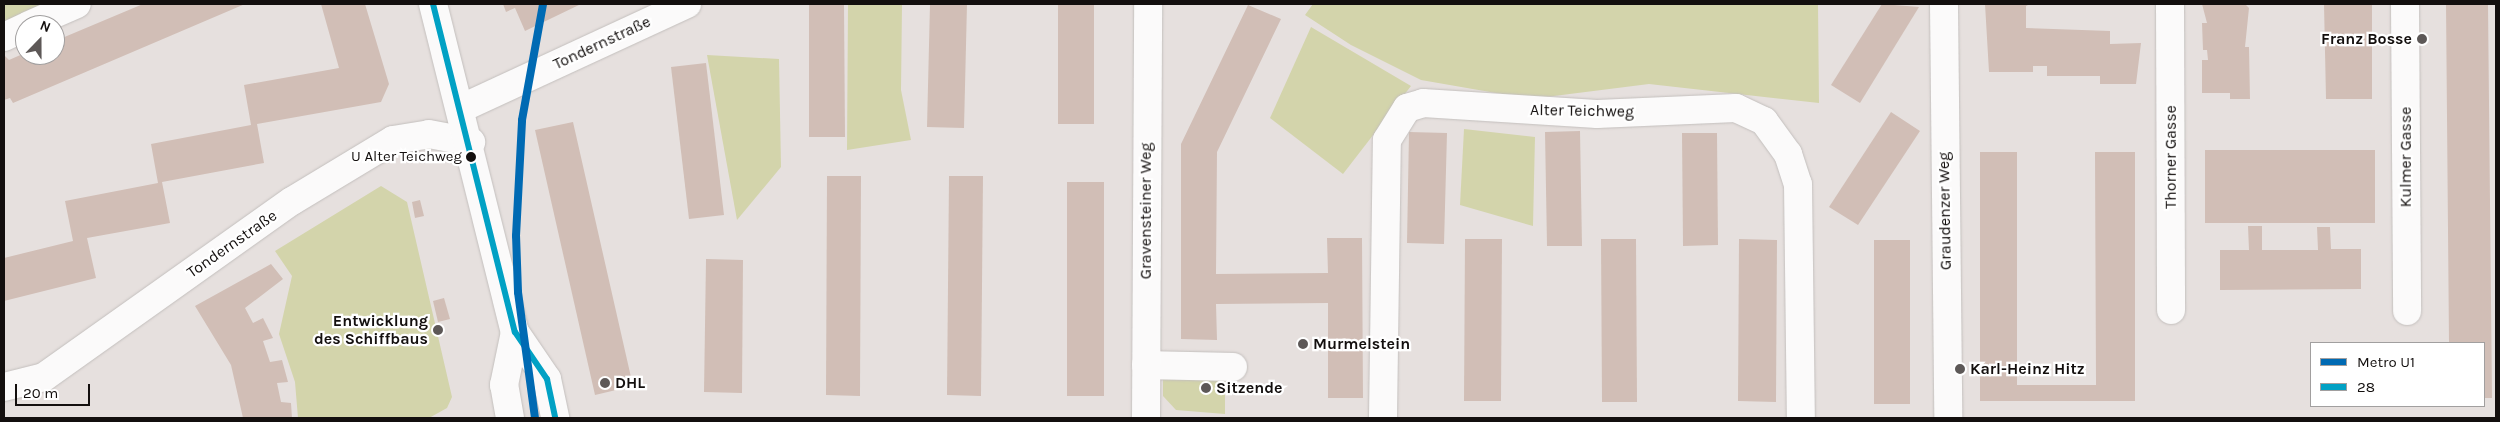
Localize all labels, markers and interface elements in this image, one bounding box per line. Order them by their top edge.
street label: Tondernstraße [550,12,654,74]
north arrow [15,15,65,65]
text: N [38,17,53,36]
place label: Franz Bosse [2321,29,2412,49]
marker: Franz Bosse [2416,33,2428,45]
street label: Alter Teichweg [1530,100,1634,122]
street label: Thorner Gasse [2161,105,2181,209]
street label: Kulmer Gasse [2396,107,2416,207]
street label: Gravensteiner Weg [1136,143,1156,279]
place label: U Alter Teichweg [351,148,462,166]
marker: U Alter Teichweg [466,152,476,162]
street label: Graudenzer Weg [1934,152,1956,270]
street label: Tondernstraße [183,206,281,282]
place label: Entwicklung des Schiffbaus [314,311,428,349]
marker: Entwicklung des Schiffbaus [432,324,444,336]
place label: Murmelstein [1313,334,1410,354]
marker: Murmelstein [1297,338,1309,350]
legend [2310,342,2485,407]
text: Metro U1 [2357,353,2415,371]
place label: Karl-Heinz Hitz [1970,359,2085,379]
marker: Karl-Heinz Hitz [1954,363,1966,375]
place label: DHL [615,373,645,393]
scale bar [18,374,92,406]
marker: DHL [599,377,611,389]
place label: Sitzende [1216,378,1282,398]
text: 28 [2357,378,2375,396]
marker: Sitzende [1200,382,1212,394]
text: 20 m [23,384,58,402]

